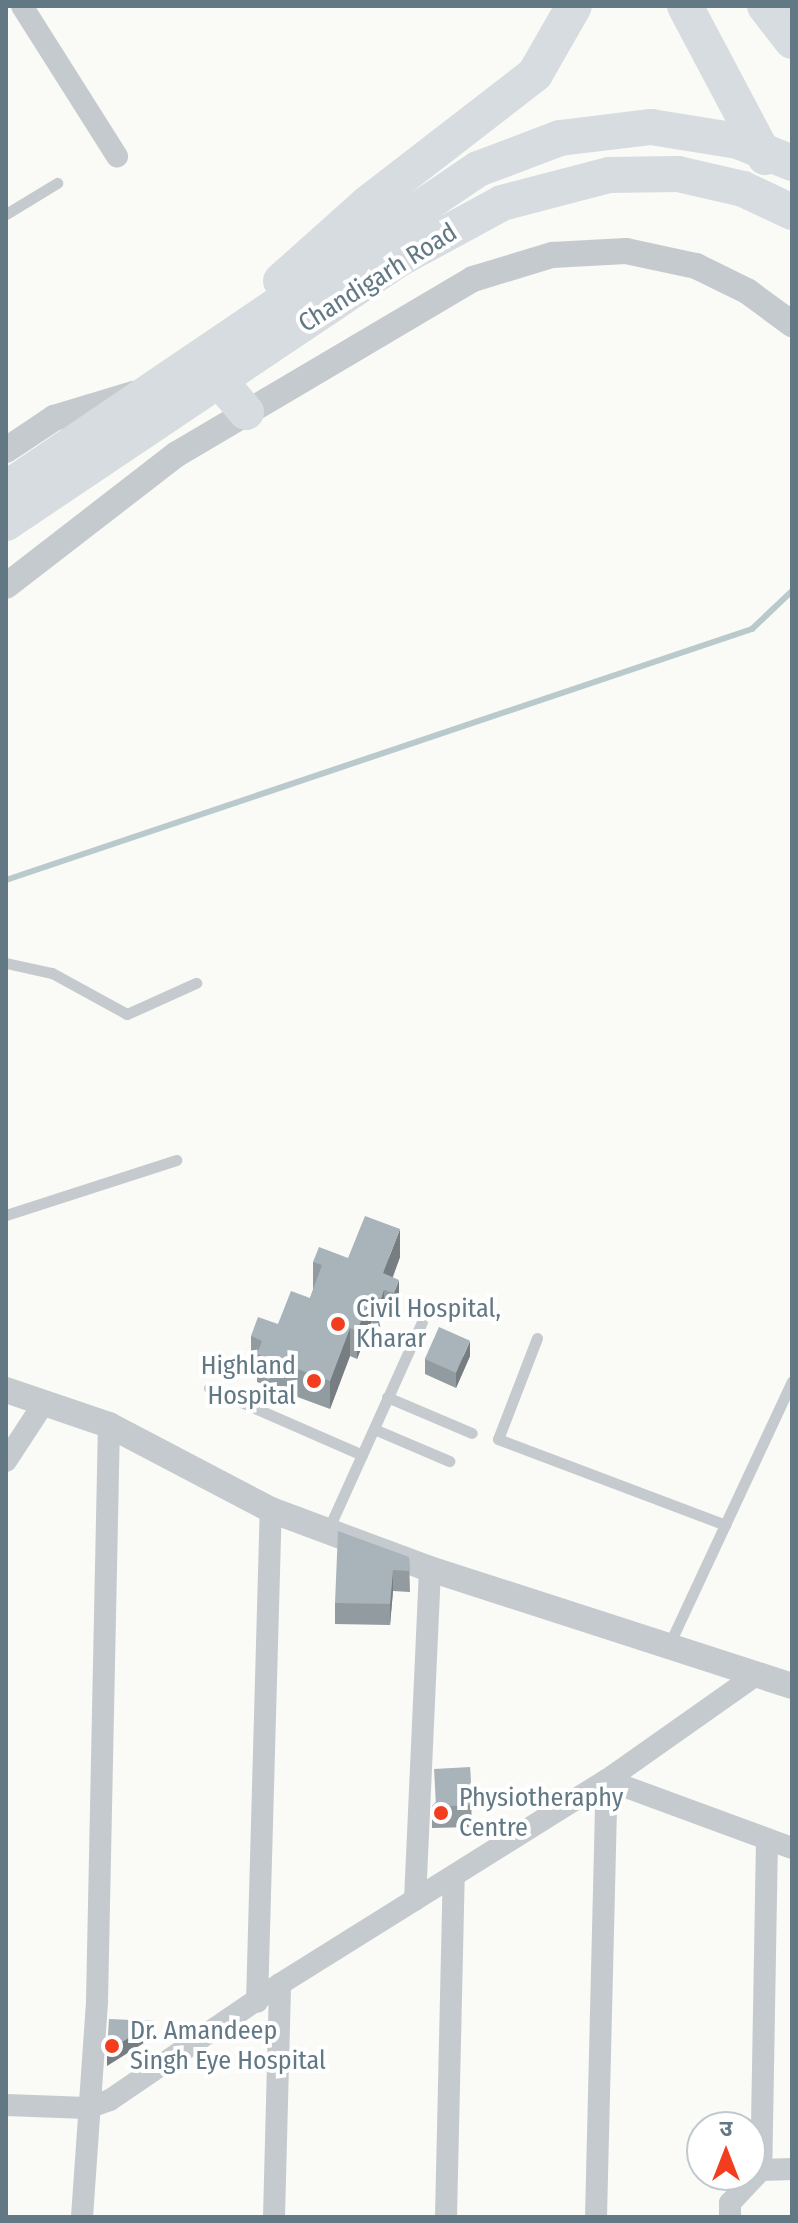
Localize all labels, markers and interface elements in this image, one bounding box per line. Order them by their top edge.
street label: Chandigarh Road [293,217,463,339]
place label: Civil Hospital, Kharar [356,1293,501,1354]
marker: Civil Hospital, Kharar [327,1313,349,1335]
place label: Highland Hospital [201,1350,296,1412]
marker: Highland Hospital [303,1370,325,1392]
place label: Physiotheraphy Centre [459,1782,623,1844]
marker: Physiotheraphy Centre [430,1802,452,1824]
place label: Dr. Amandeep Singh Eye Hospital [130,2015,326,2076]
marker: Dr. Amandeep Singh Eye Hospital [101,2035,123,2057]
north arrow [686,2111,766,2191]
text: उ [720,2115,732,2142]

